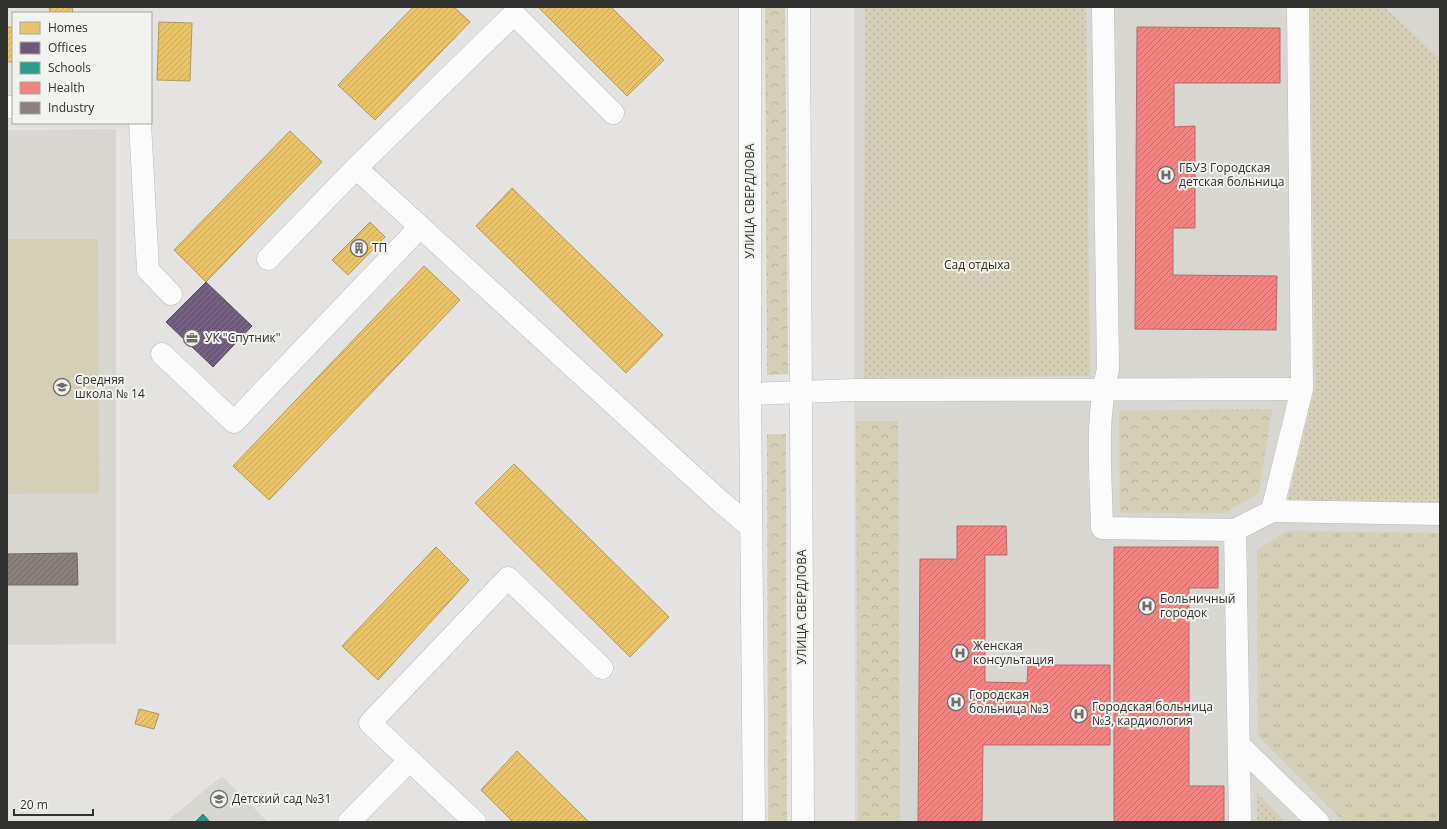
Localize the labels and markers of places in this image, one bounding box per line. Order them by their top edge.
place label: ГБУЗ Городская детская больница [1179,159,1284,190]
hospital icon: ГБУЗ Городская детская больница [1156,165,1176,185]
building icon: ТП [349,238,369,258]
place label: ТП [372,239,387,256]
office icon: УК "Спутник" [182,328,202,348]
place label: УК "Спутник" [205,329,281,346]
place label: Средняя школа № 14 [75,371,145,402]
school or university icon: Средняя школа № 14 [52,377,72,397]
place label: Больничный городок [1160,590,1235,621]
hospital icon: Больничный городок [1137,596,1157,616]
place label: Женская консультация [973,637,1054,668]
hospital icon: Женская консультация [950,643,970,663]
place label: Городская больница №3 [969,686,1049,717]
hospital icon: Городская больница №3 [946,692,966,712]
place label: Городская больница №3, кардиология [1092,698,1213,729]
hospital icon: Городская больница №3, кардиология [1069,704,1089,724]
school or university icon: Детский сад №31 [209,789,229,809]
place label: Детский сад №31 [232,790,331,807]

